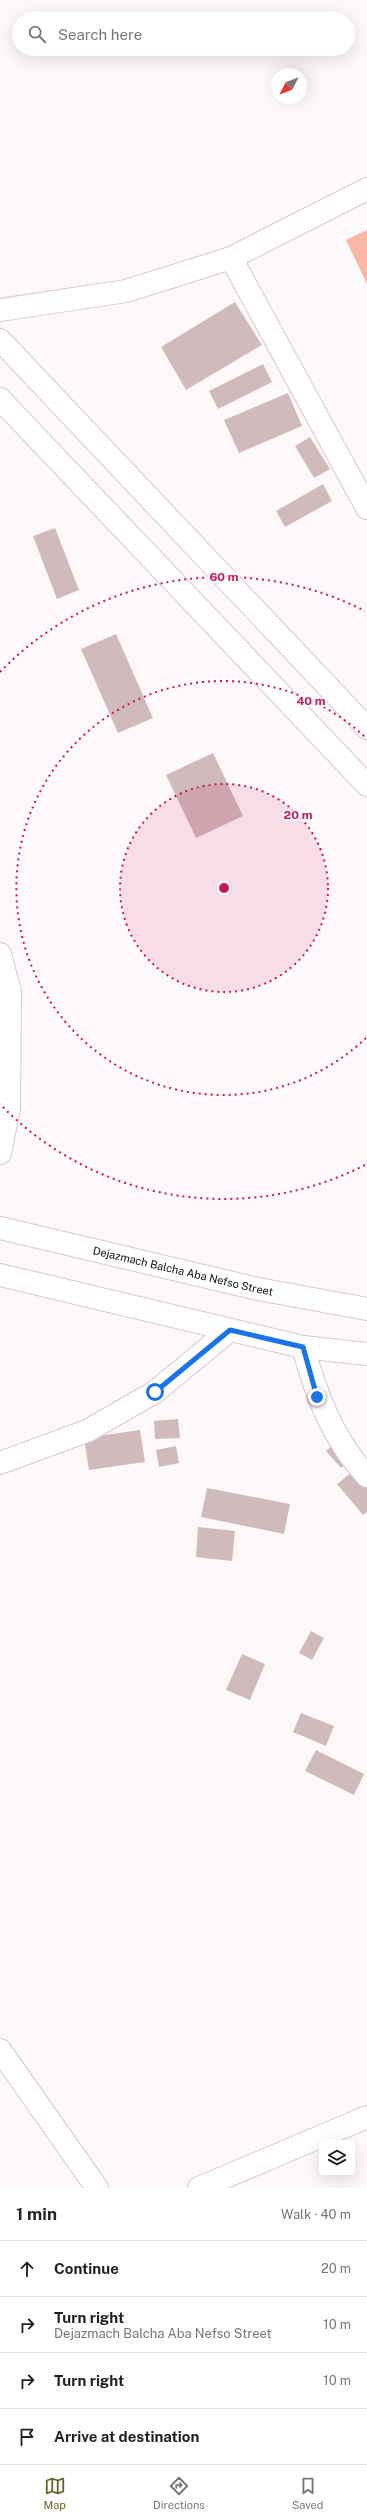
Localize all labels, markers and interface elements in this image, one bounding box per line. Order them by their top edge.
search box [12,12,355,56]
icon: search [26,23,48,45]
text: Search here [58,26,142,43]
north arrow [271,68,307,104]
text: 60 m [209,570,239,584]
text: 40 m [296,694,326,708]
text: 20 m [284,808,313,822]
centre of rings [217,881,231,895]
street label: Dejazmach Balcha Aba Nefso Street [92,1244,274,1298]
route start [146,1383,164,1401]
route end [308,1388,326,1406]
map controls [319,2140,355,2176]
button: layers [319,2140,355,2176]
text: 1 min [16,2204,57,2224]
text: Walk · 40 m [281,2207,351,2222]
icon: ahead [16,2258,38,2280]
text: Continue [54,2260,119,2277]
text: 20 m [321,2261,351,2276]
text: Turn right [54,2309,124,2326]
icon: right [16,2314,38,2336]
text: 10 m [323,2317,351,2332]
text: Dejazmach Balcha Aba Nefso Street [54,2326,272,2341]
icon: right [16,2370,38,2392]
text: Turn right [54,2372,124,2389]
text: 10 m [323,2373,351,2388]
icon: arrive [16,2426,38,2448]
text: Arrive at destination [54,2428,199,2445]
tab: Map [44,2475,66,2511]
tab: Directions [153,2475,205,2511]
tab: Saved [292,2475,323,2511]

